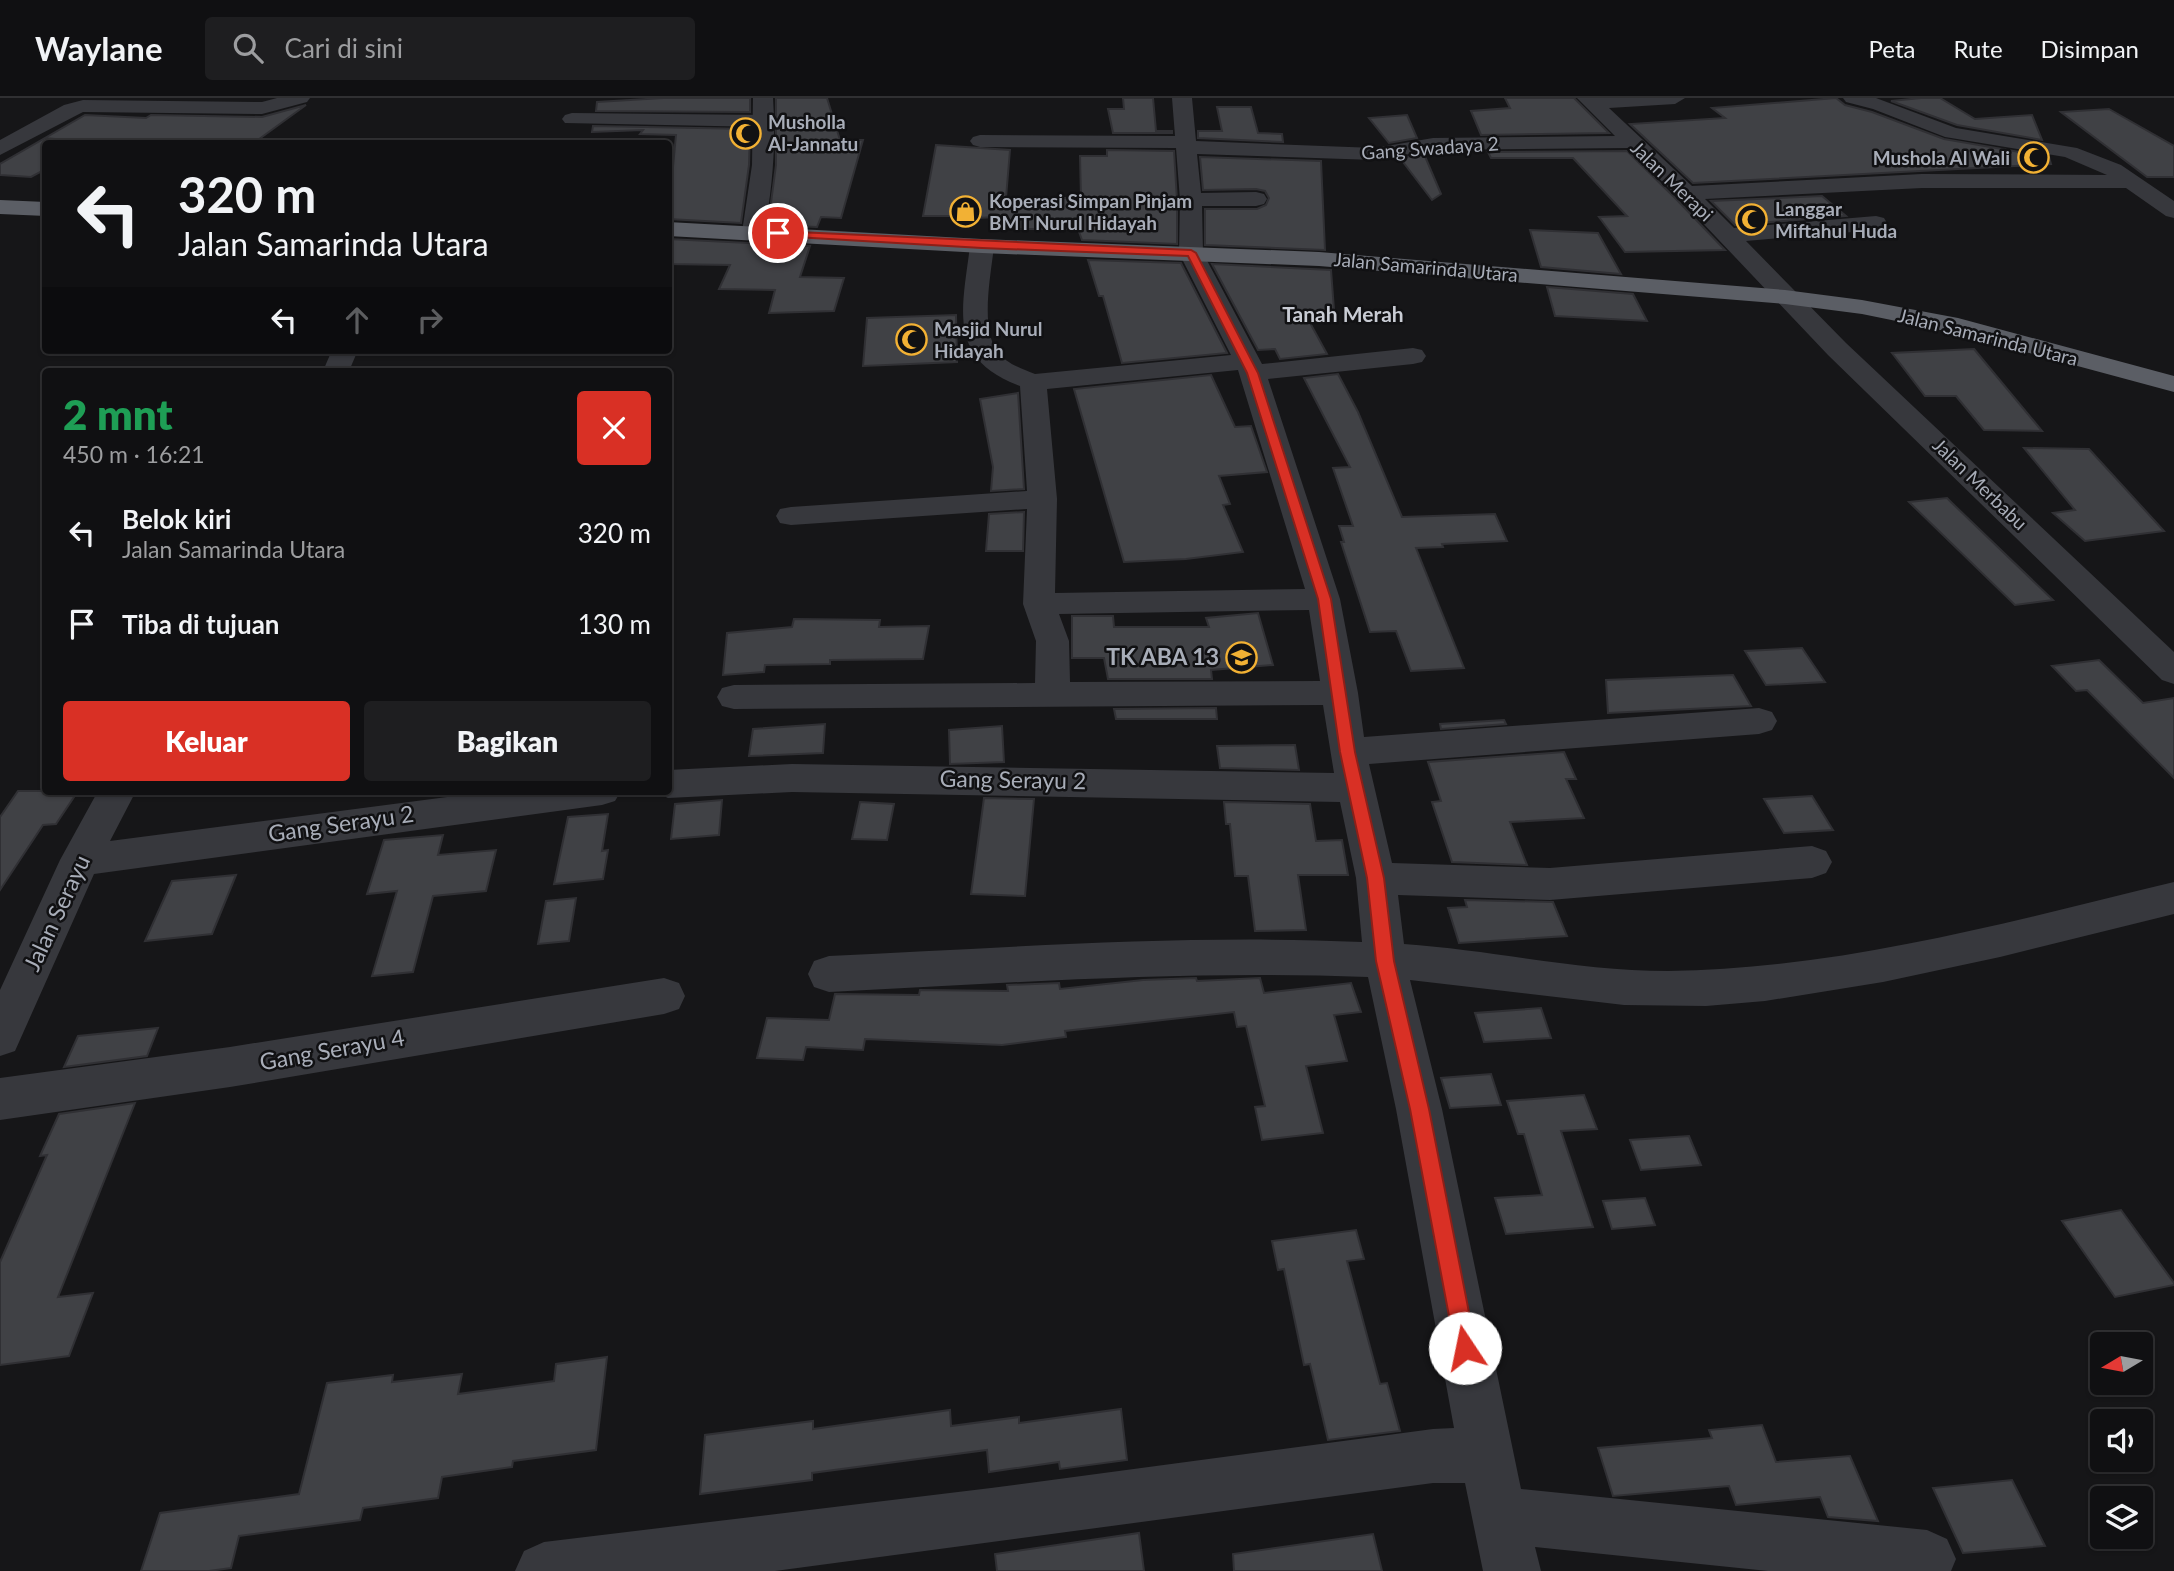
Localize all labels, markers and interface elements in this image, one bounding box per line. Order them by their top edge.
search box [205,17,695,80]
text: Waylane [35,28,163,68]
icon: search [229,29,267,67]
text: Cari di sini [285,32,403,64]
text: Peta [1869,34,1915,63]
text: Rute [1953,34,2003,63]
text: Disimpan [2041,34,2139,63]
place label: Musholla Al-Jannatu [767,110,858,155]
mosque icon: Musholla Al-Jannatu [728,116,762,150]
street label: Gang Swadaya 2 [1361,131,1499,164]
street label: Jalan Merapi [1626,136,1718,225]
mosque icon: Mushola Al Wali [2016,141,2050,175]
place label: Mushola Al Wali [1873,146,2010,169]
text: 320 m [178,165,316,223]
icon: left [63,168,154,259]
place label: Koperasi Simpan Pinjam BMT Nurul Hidayah [989,189,1192,234]
shop icon: Koperasi Simpan Pinjam BMT Nurul Hidayah [949,195,983,229]
place label: Langgar Miftahul Huda [1775,197,1897,242]
pin [748,203,808,263]
mosque icon: Langgar Miftahul Huda [1735,203,1769,237]
icon: arrive [759,214,797,252]
text: Jalan Samarinda Utara [178,224,489,263]
street label: Jalan Samarinda Utara [1333,247,1519,286]
icon: left [265,301,303,339]
icon: ahead [338,301,376,339]
icon: right [411,301,449,339]
district label: Tanah Merah [1282,301,1404,326]
street label: Jalan Samarinda Utara [1896,303,2080,370]
place label: Masjid Nurul Hidayah [934,317,1042,362]
mosque icon: Masjid Nurul Hidayah [894,323,928,357]
text: 2 mnt [63,389,173,439]
button: close [577,391,651,465]
street label: Jalan Merbabu [1928,433,2032,534]
text: 450 m · 16:21 [63,440,205,468]
text: Belok kiri [122,503,231,535]
icon: left [63,514,101,552]
text: 320 m [578,517,651,549]
text: Jalan Samarinda Utara [122,535,345,563]
icon: arrive [63,605,101,643]
text: Tiba di tujuan [122,608,280,640]
text: 130 m [578,608,651,640]
school or university icon: TK ABA 13 [1225,640,1259,674]
place label: TK ABA 13 [1106,642,1219,670]
button: Keluar [63,701,350,781]
button: Bagikan [364,701,651,781]
street label: Gang Serayu 2 [939,764,1087,794]
street label: Gang Serayu 2 [266,799,415,847]
street label: Jalan Serayu [17,850,95,975]
street label: Gang Serayu 4 [257,1022,406,1076]
position arrow [1428,1311,1502,1385]
north arrow [2090,1332,2152,1395]
map controls [2090,1332,2153,1549]
button: sound [2090,1409,2153,1472]
button: layers [2090,1486,2153,1549]

